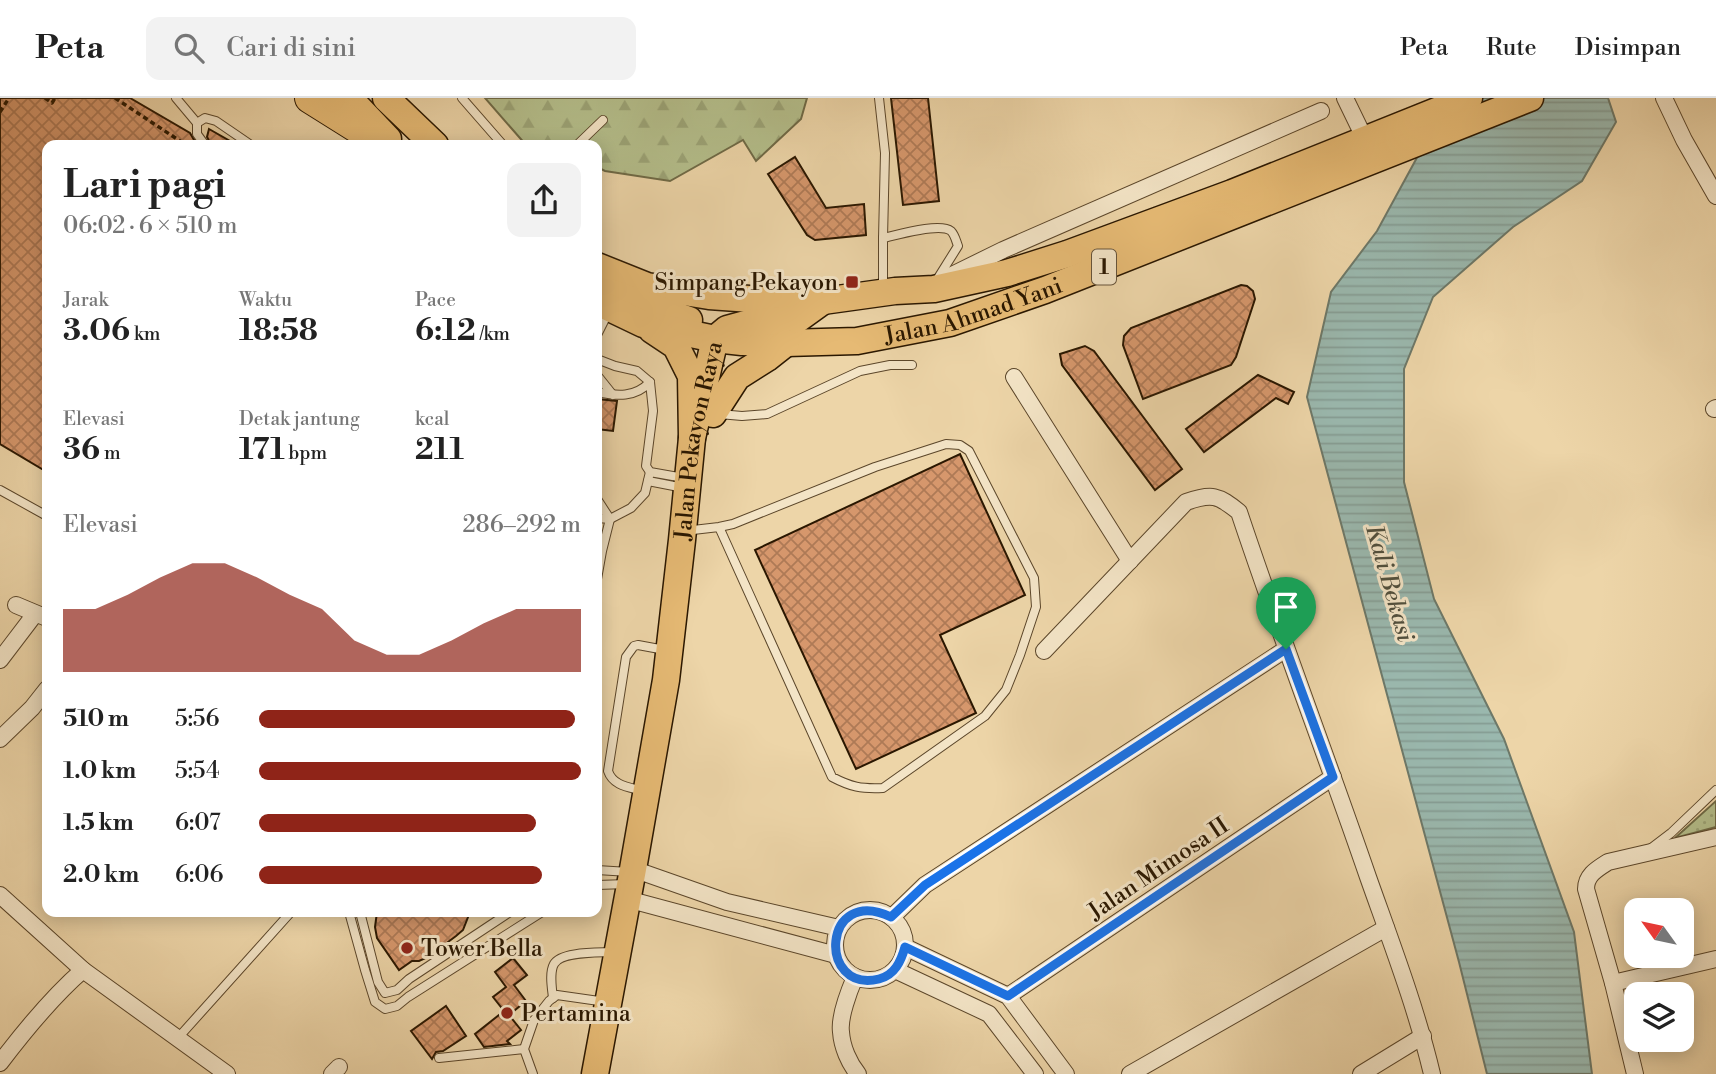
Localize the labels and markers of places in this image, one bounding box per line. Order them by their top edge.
place label: Simpang Pekayon [654,269,838,297]
marker: Simpang Pekayon [844,274,860,290]
pin [1256,577,1316,649]
place label: Tower Bella [421,935,543,963]
marker: Tower Bella [399,940,415,956]
place label: Pertamina [521,1000,631,1028]
marker: Pertamina [499,1005,515,1021]

